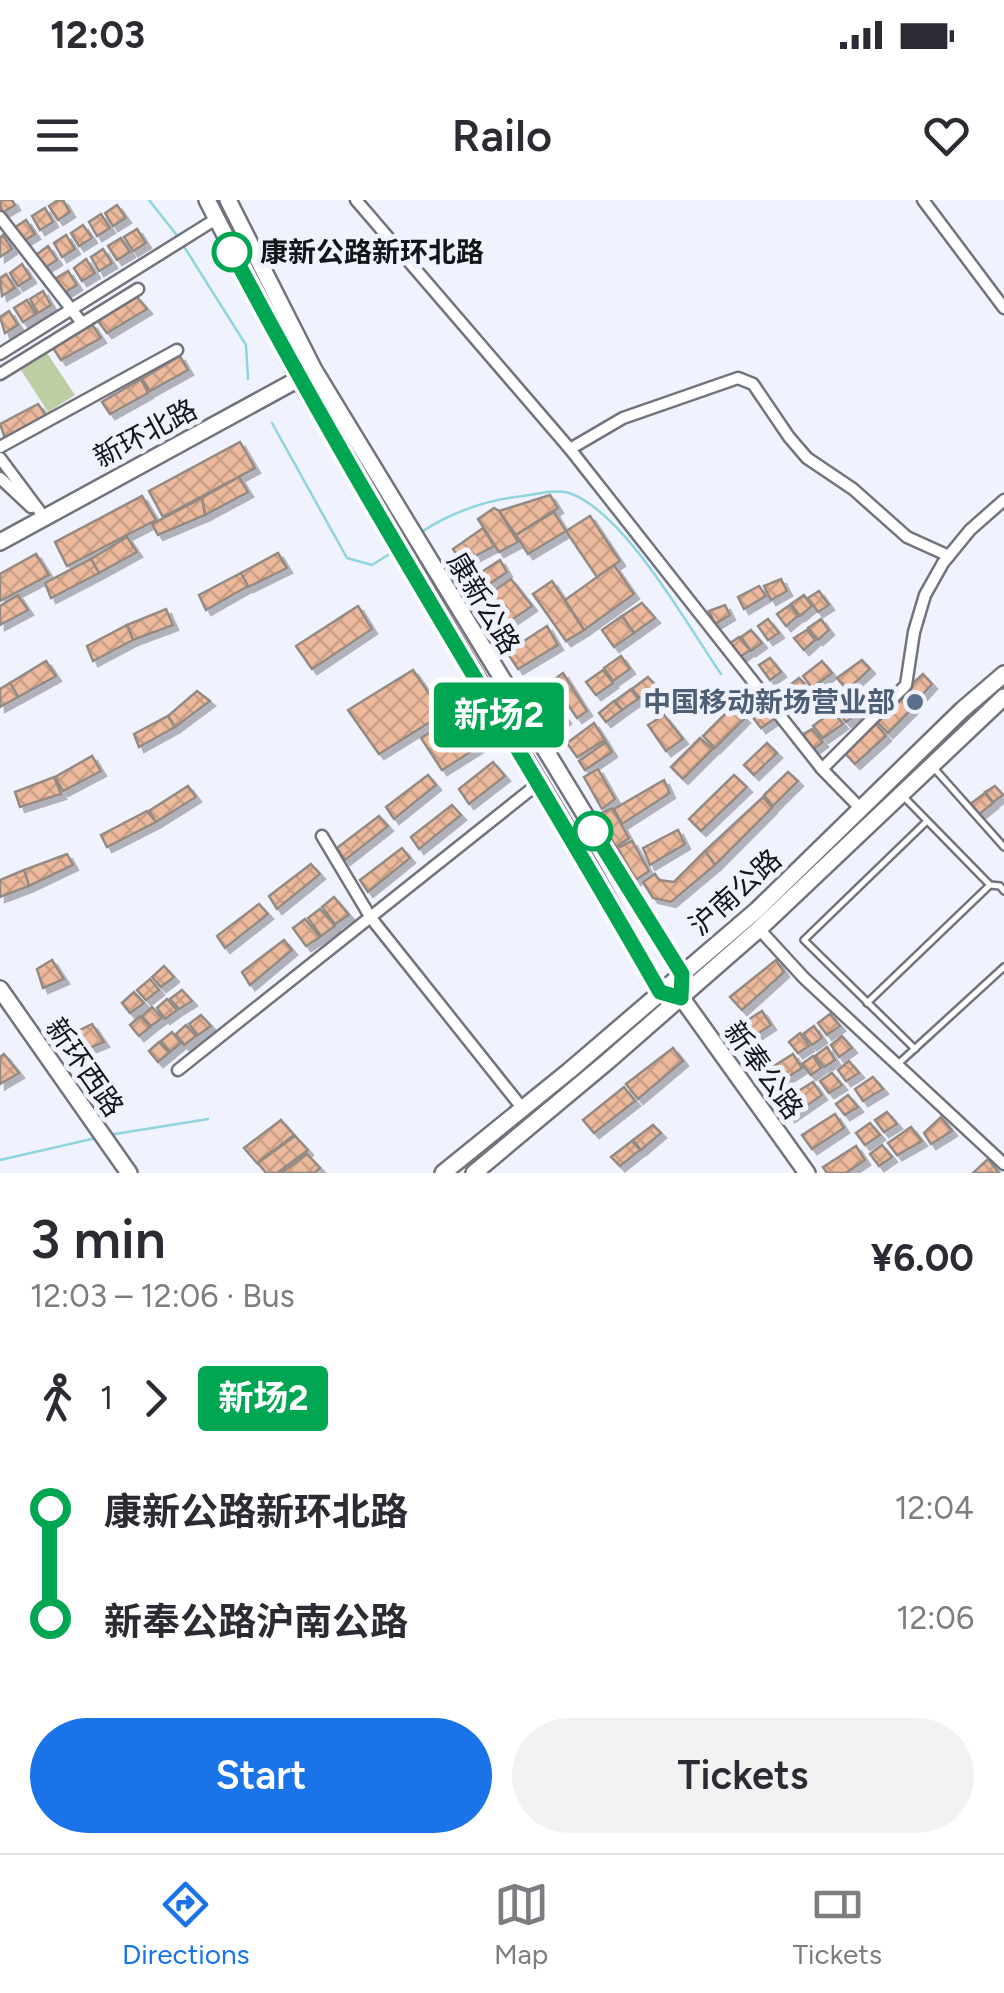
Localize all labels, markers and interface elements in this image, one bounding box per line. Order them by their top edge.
text: 12:03 [50,12,145,58]
icon: menu [30,108,85,163]
text: Railo [452,108,552,162]
icon: heart [919,108,974,163]
marker: 康新公路新环北路 [213,233,251,271]
place label: 康新公路新环北路 [260,235,484,269]
street label: 新环北路 [88,392,202,474]
street label: 康新公路 [441,546,527,660]
line badge: 新场2 [442,682,556,748]
place label: 中国移动新场营业部 [643,685,895,719]
marker: 中国移动新场营业部 [904,691,926,713]
text: 新场2 [454,694,544,736]
unlabelled marker [574,812,612,850]
street label: 沪南公路 [682,842,788,942]
street label: 新环西路 [39,1011,131,1123]
street label: 新奉公路 [717,1015,811,1125]
text: 3 min [30,1206,166,1272]
text: ¥6.00 [871,1235,974,1281]
text: 12:03 – 12:06 · Bus [30,1277,295,1315]
icon: walk [30,1371,85,1426]
icon: forward [128,1371,183,1426]
text: 新场2 [218,1377,308,1419]
text: 1 [100,1379,113,1417]
text: 康新公路新环北路 [104,1489,408,1535]
text: 12:04 [894,1489,974,1527]
text: 新奉公路沪南公路 [104,1599,408,1645]
text: 12:06 [896,1599,974,1637]
button: Start [30,1718,492,1833]
button: Tickets [512,1718,974,1833]
tab: Directions [122,1877,250,1971]
tab: Map [494,1877,549,1971]
tab: Tickets [793,1877,882,1971]

